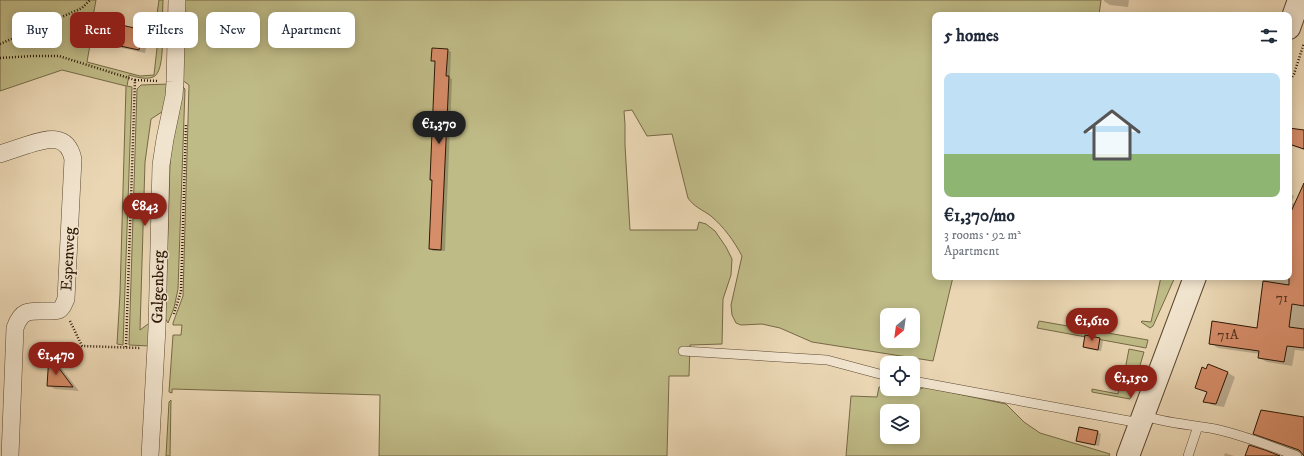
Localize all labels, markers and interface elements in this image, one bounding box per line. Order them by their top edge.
chip: Buy [12,12,62,48]
chip: Rent [70,12,125,48]
chip: Filters [133,12,198,48]
chip: New [206,12,260,48]
chip: Apartment [268,12,355,48]
text: 5 homes [944,25,999,47]
icon: filters [1258,25,1280,47]
icon: home [1076,99,1148,171]
pin: €1,370 [406,111,472,145]
text: €1,370 [422,116,456,132]
pin: €843 [121,193,169,227]
text: €843 [132,198,158,214]
text: €1,370/mo [944,205,1015,227]
street label: Espenweg [56,226,80,292]
text: 3 rooms · 92 m² [944,227,1021,243]
text: Apartment [944,243,999,259]
street label: Galgenberg [147,250,169,324]
house number: 71 [1276,289,1288,307]
north arrow [880,308,920,348]
map controls [880,308,920,444]
pin: €1,610 [1059,308,1125,342]
text: €1,610 [1075,313,1109,329]
house number: 71A [1217,326,1240,344]
pin: €1,470 [23,342,89,376]
text: €1,470 [37,347,75,363]
button: locate [880,356,920,396]
pin: €1,150 [1098,365,1164,399]
text: €1,150 [1114,370,1148,386]
button: layers [880,404,920,444]

